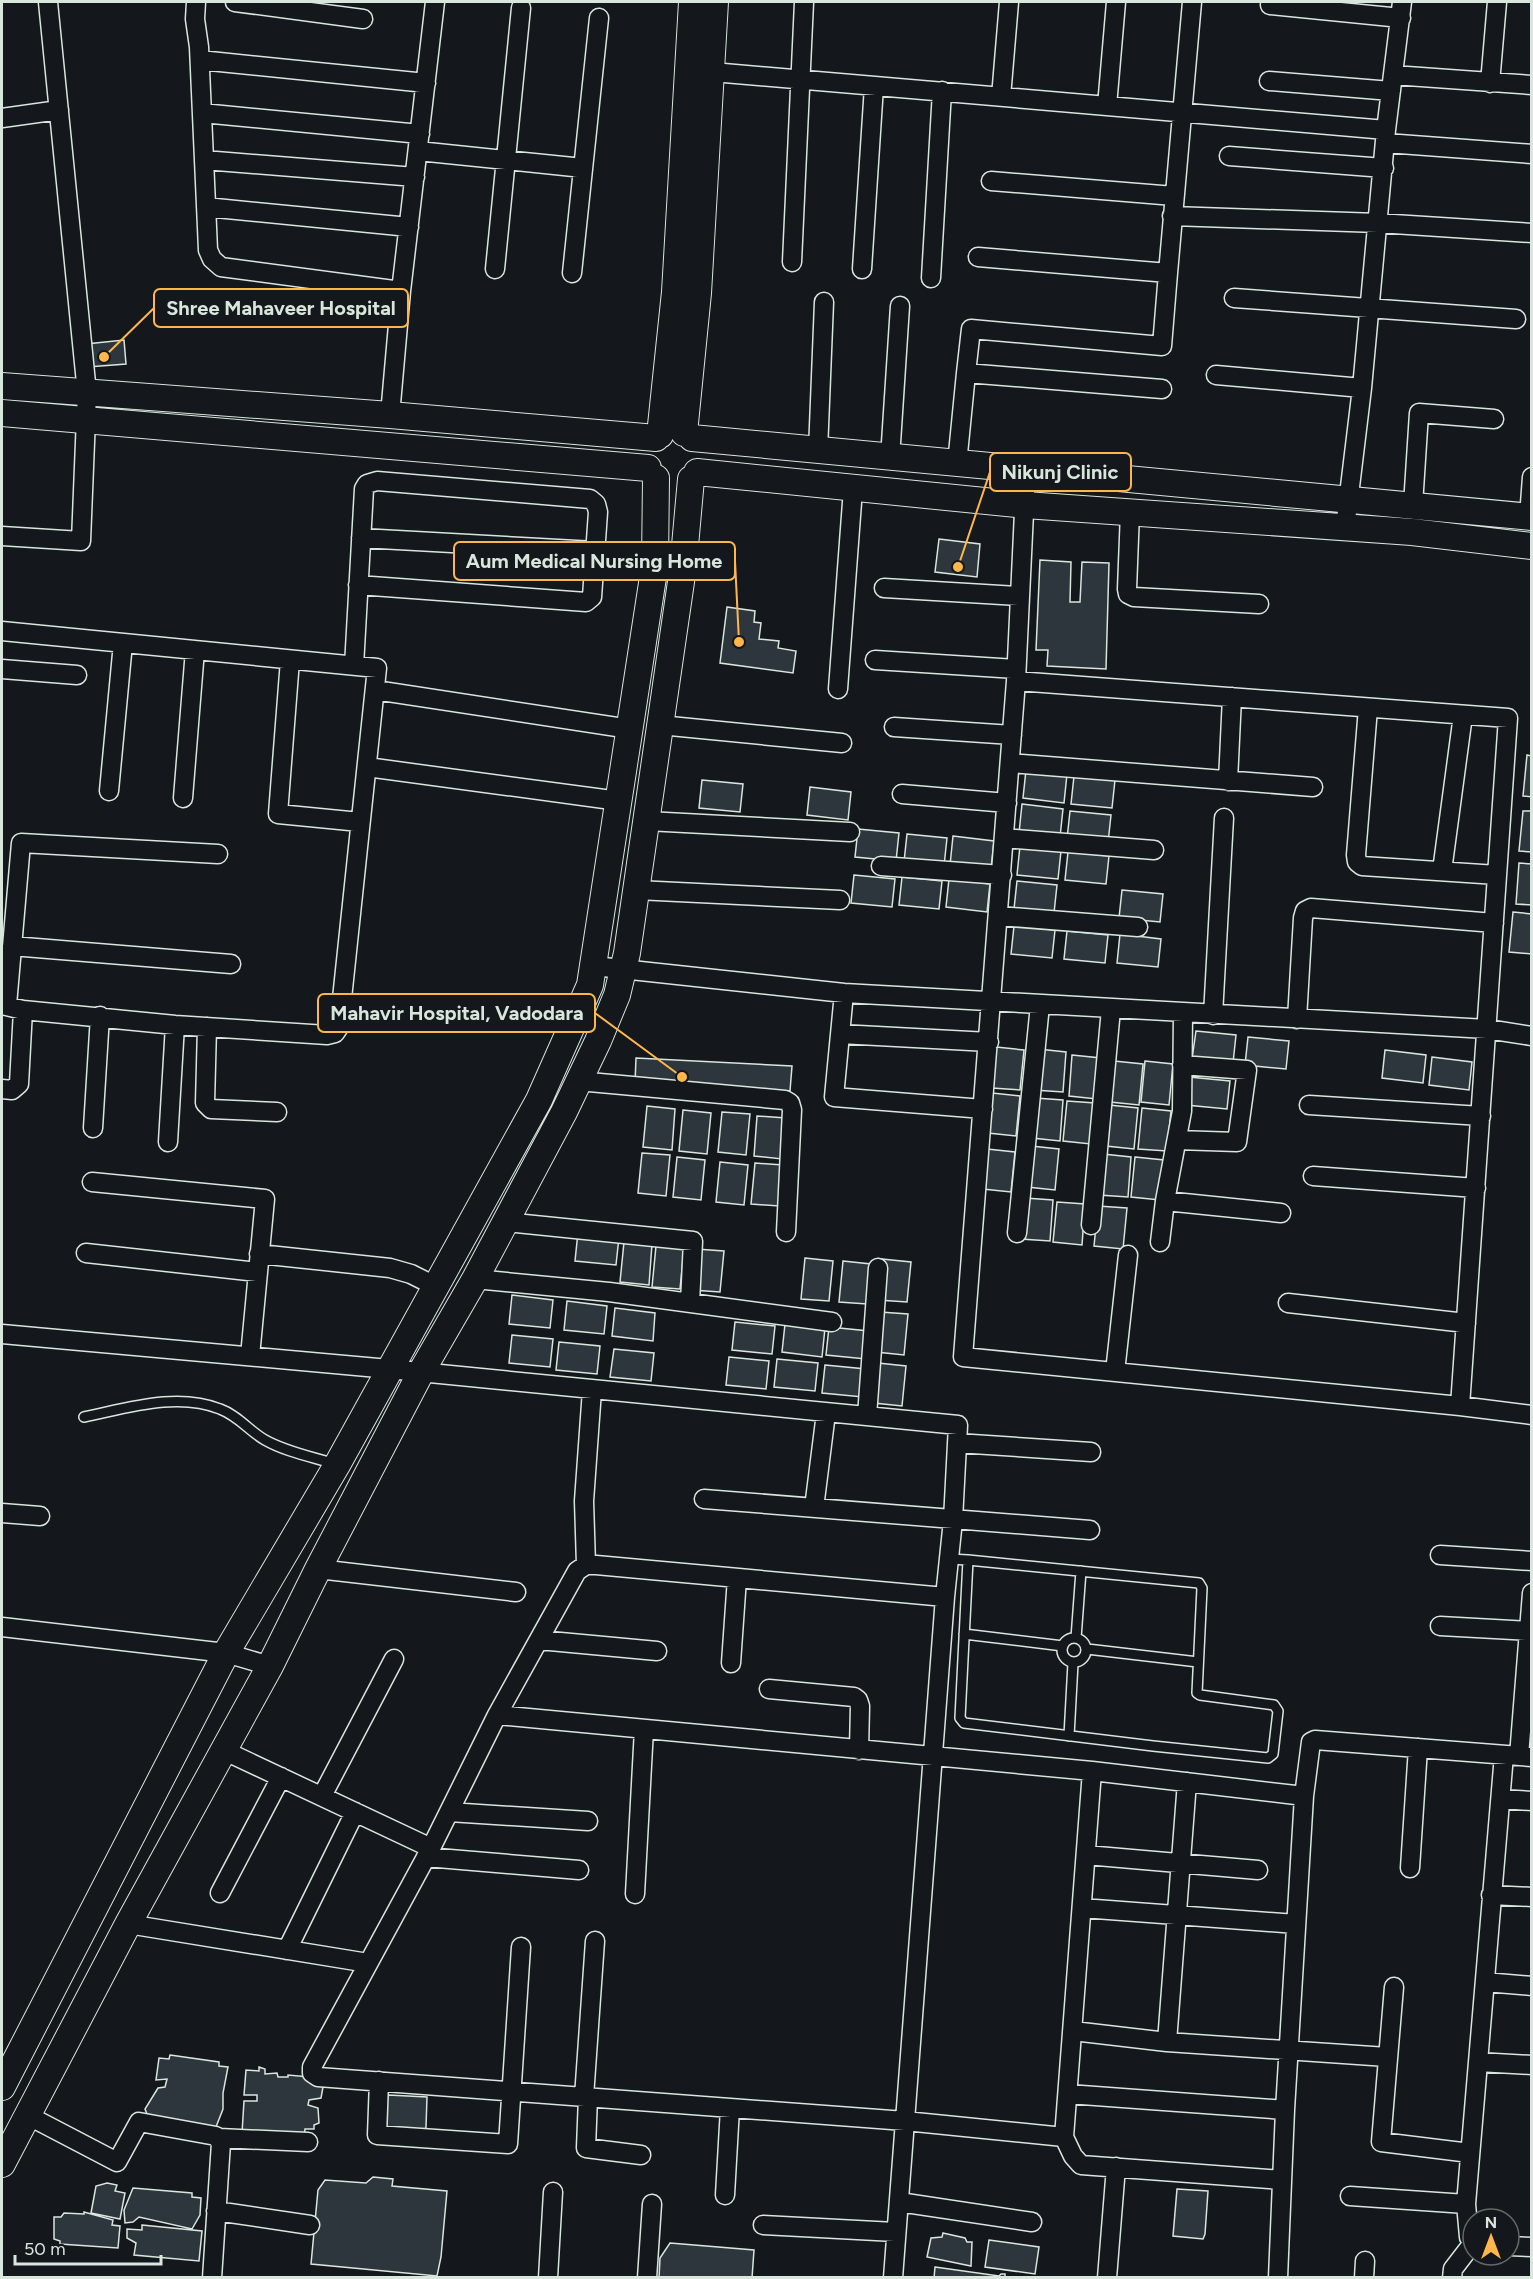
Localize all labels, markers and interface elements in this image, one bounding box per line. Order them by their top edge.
callout: Shree Mahaveer Hospital [154,289,408,327]
text: Shree Mahaveer Hospital [166,296,396,320]
callout: Nikunj Clinic [990,453,1131,491]
text: Nikunj Clinic [1002,460,1119,484]
callout: Aum Medical Nursing Home [454,542,735,580]
text: Aum Medical Nursing Home [466,549,722,573]
callout: Mahavir Hospital, Vadodara [318,994,595,1032]
text: Mahavir Hospital, Vadodara [330,1001,584,1025]
north arrow [1461,2207,1521,2267]
text: N [1485,2213,1497,2232]
scale bar [15,2228,160,2266]
text: 50 m [24,2238,66,2260]

